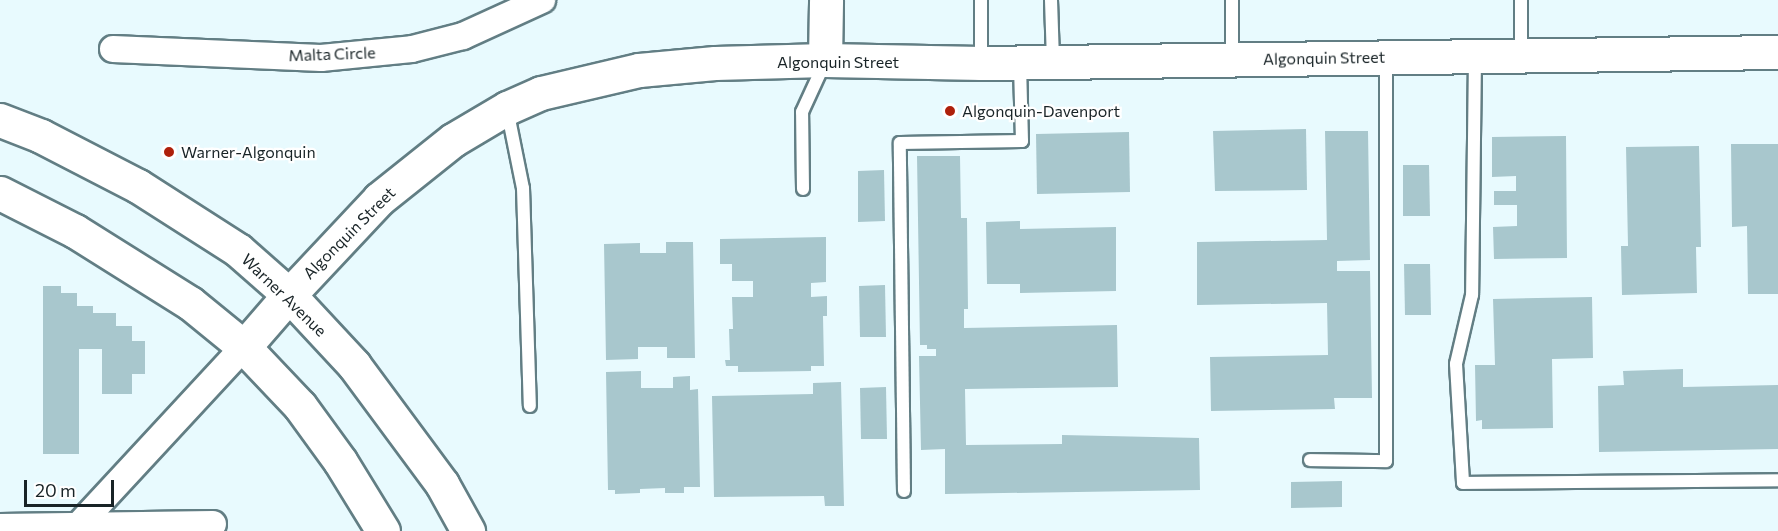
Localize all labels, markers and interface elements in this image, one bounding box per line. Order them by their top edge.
street label: Malta Circle [288,43,376,65]
street label: Algonquin Street [1263,47,1385,69]
street label: Algonquin Street [777,52,899,72]
place label: Algonquin-Davenport [962,101,1120,121]
marker: Algonquin-Davenport [943,104,957,118]
place label: Warner-Algonquin [181,142,316,162]
marker: Warner-Algonquin [162,145,176,159]
street label: Algonquin Street [299,183,399,283]
street label: Warner Avenue [238,250,330,340]
scale bar [27,468,117,506]
text: 20 m [35,479,76,501]

